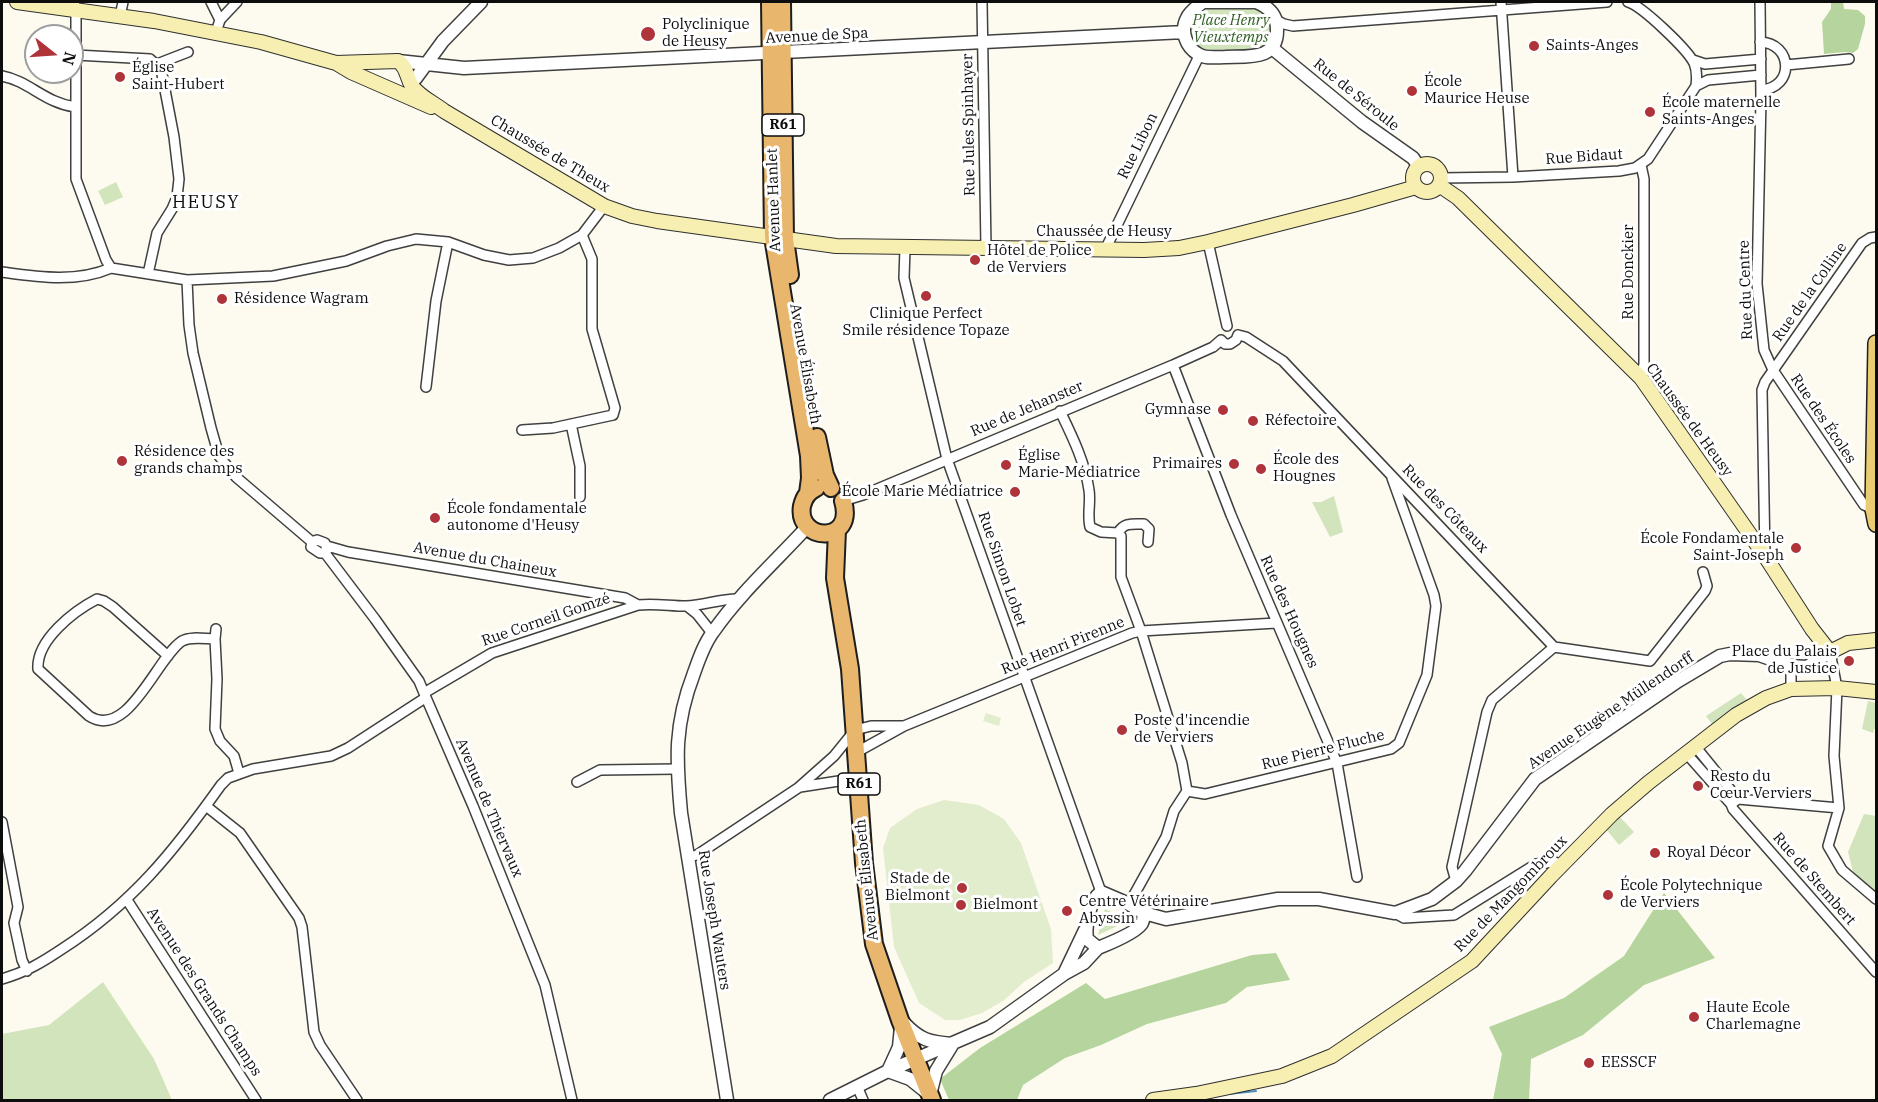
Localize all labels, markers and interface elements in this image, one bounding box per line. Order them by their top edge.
park label: Place Henry Vieuxtemps [1193,12,1269,47]
place label: Polyclinique de Heusy [662,16,749,51]
north arrow [24,24,84,84]
street label: Avenue de Spa [765,24,869,48]
marker: Polyclinique de Heusy [639,25,657,43]
place label: Saints-Anges [1546,37,1639,55]
marker: Saints-Anges [1527,39,1541,53]
text: N [58,50,81,68]
street label: Rue Jules Spinhayer [959,54,979,196]
street label: Rue de Séroule [1309,55,1403,135]
place label: Église Saint-Hubert [132,59,225,94]
marker: Église Saint-Hubert [113,70,127,84]
place label: École Maurice Heuse [1424,73,1529,108]
marker: École Maurice Heuse [1405,84,1419,98]
place label: École maternelle Saints-Anges [1662,94,1781,129]
marker: École maternelle Saints-Anges [1643,105,1657,119]
street label: Rue Libon [1114,110,1162,182]
street label: Chaussée de Theux [487,111,613,197]
road number: R61 [762,114,804,136]
street label: Rue Bidaut [1545,145,1623,169]
street label: Avenue Hanlet [763,148,785,252]
district label: HEUSY [172,192,240,214]
street label: Chaussée de Heusy [1036,223,1172,241]
street label: Rue Donckier [1620,224,1638,320]
street label: Rue de la Colline [1769,239,1851,345]
street label: Rue du Centre [1735,240,1757,340]
place label: Hôtel de Police de Verviers [987,242,1092,277]
marker: Hôtel de Police de Verviers [968,253,982,267]
marker: Clinique Perfect Smile résidence Topaze [919,289,933,303]
place label: Résidence Wagram [234,290,369,308]
marker: Résidence Wagram [215,292,229,306]
street label: Avenue Élisabeth [786,302,824,426]
place label: Clinique Perfect Smile résidence Topaze [842,305,1010,340]
street label: Chaussée de Heusy [1642,360,1736,480]
street label: Rue des Écoles [1786,371,1860,467]
street label: Rue de Jehanster [968,377,1086,441]
place label: Gymnase [1145,401,1211,419]
marker: Gymnase [1216,403,1230,417]
place label: Réfectoire [1265,412,1337,430]
marker: Réfectoire [1246,414,1260,428]
place label: Résidence des grands champs [134,443,243,478]
place label: Église Marie-Médiatrice [1018,447,1140,482]
place label: École des Hougnes [1273,451,1339,486]
marker: Résidence des grands champs [115,454,129,468]
place label: Primaires [1152,455,1222,473]
marker: Primaires [1227,457,1241,471]
marker: Église Marie-Médiatrice [999,458,1013,472]
street label: Rue des Côteaux [1398,461,1492,557]
marker: École des Hougnes [1254,462,1268,476]
place label: École Marie Médiatrice [842,483,1003,501]
marker: École Marie Médiatrice [1008,485,1022,499]
place label: École fondamentale autonome d'Heusy [447,500,587,535]
street label: Rue Simon Lobet [974,509,1030,629]
marker: École fondamentale autonome d'Heusy [428,511,442,525]
place label: École Fondamentale Saint-Joseph [1640,530,1784,565]
street label: Avenue du Chaineux [412,539,558,581]
marker: École Fondamentale Saint-Joseph [1789,541,1803,555]
street label: Rue des Hougnes [1256,553,1322,671]
street label: Rue Corneil Gomzé [479,590,613,650]
street label: Rue Henri Pirenne [999,613,1127,679]
place label: Place du Palais de Justice [1732,643,1837,678]
street label: Avenue Eugène Müllendorff [1525,649,1697,773]
marker: Place du Palais de Justice [1842,654,1856,668]
place label: Poste d'incendie de Verviers [1134,712,1250,747]
marker: Poste d'incendie de Verviers [1115,723,1129,737]
street label: Rue Pierre Fluche [1260,726,1386,774]
street label: Avenue de Thiervaux [452,736,526,880]
place label: Resto du Cœur Verviers [1710,768,1812,803]
road number: R61 [838,773,880,795]
marker: Resto du Cœur Verviers [1691,779,1705,793]
street label: Avenue Élisabeth [852,818,882,942]
street label: Rue de Stembert [1769,829,1859,929]
street label: Rue de Mangombroux [1451,832,1571,956]
place label: Royal Décor [1667,844,1751,862]
marker: Royal Décor [1648,846,1662,860]
street label: Rue Joseph Wauters [694,849,734,991]
place label: Stade de Bielmont [885,870,950,905]
place label: École Polytechnique de Verviers [1620,877,1763,912]
marker: Stade de Bielmont [955,881,969,895]
marker: École Polytechnique de Verviers [1601,888,1615,902]
place label: Centre Vétérinaire Abyssin [1079,893,1209,928]
place label: Bielmont [973,896,1038,914]
marker: Bielmont [954,898,968,912]
street label: Avenue des Grands Champs [143,904,265,1080]
marker: Centre Vétérinaire Abyssin [1060,904,1074,918]
place label: Haute Ecole Charlemagne [1706,999,1801,1034]
marker: Haute Ecole Charlemagne [1687,1010,1701,1024]
place label: EESSCF [1601,1054,1657,1072]
marker: EESSCF [1582,1056,1596,1070]

